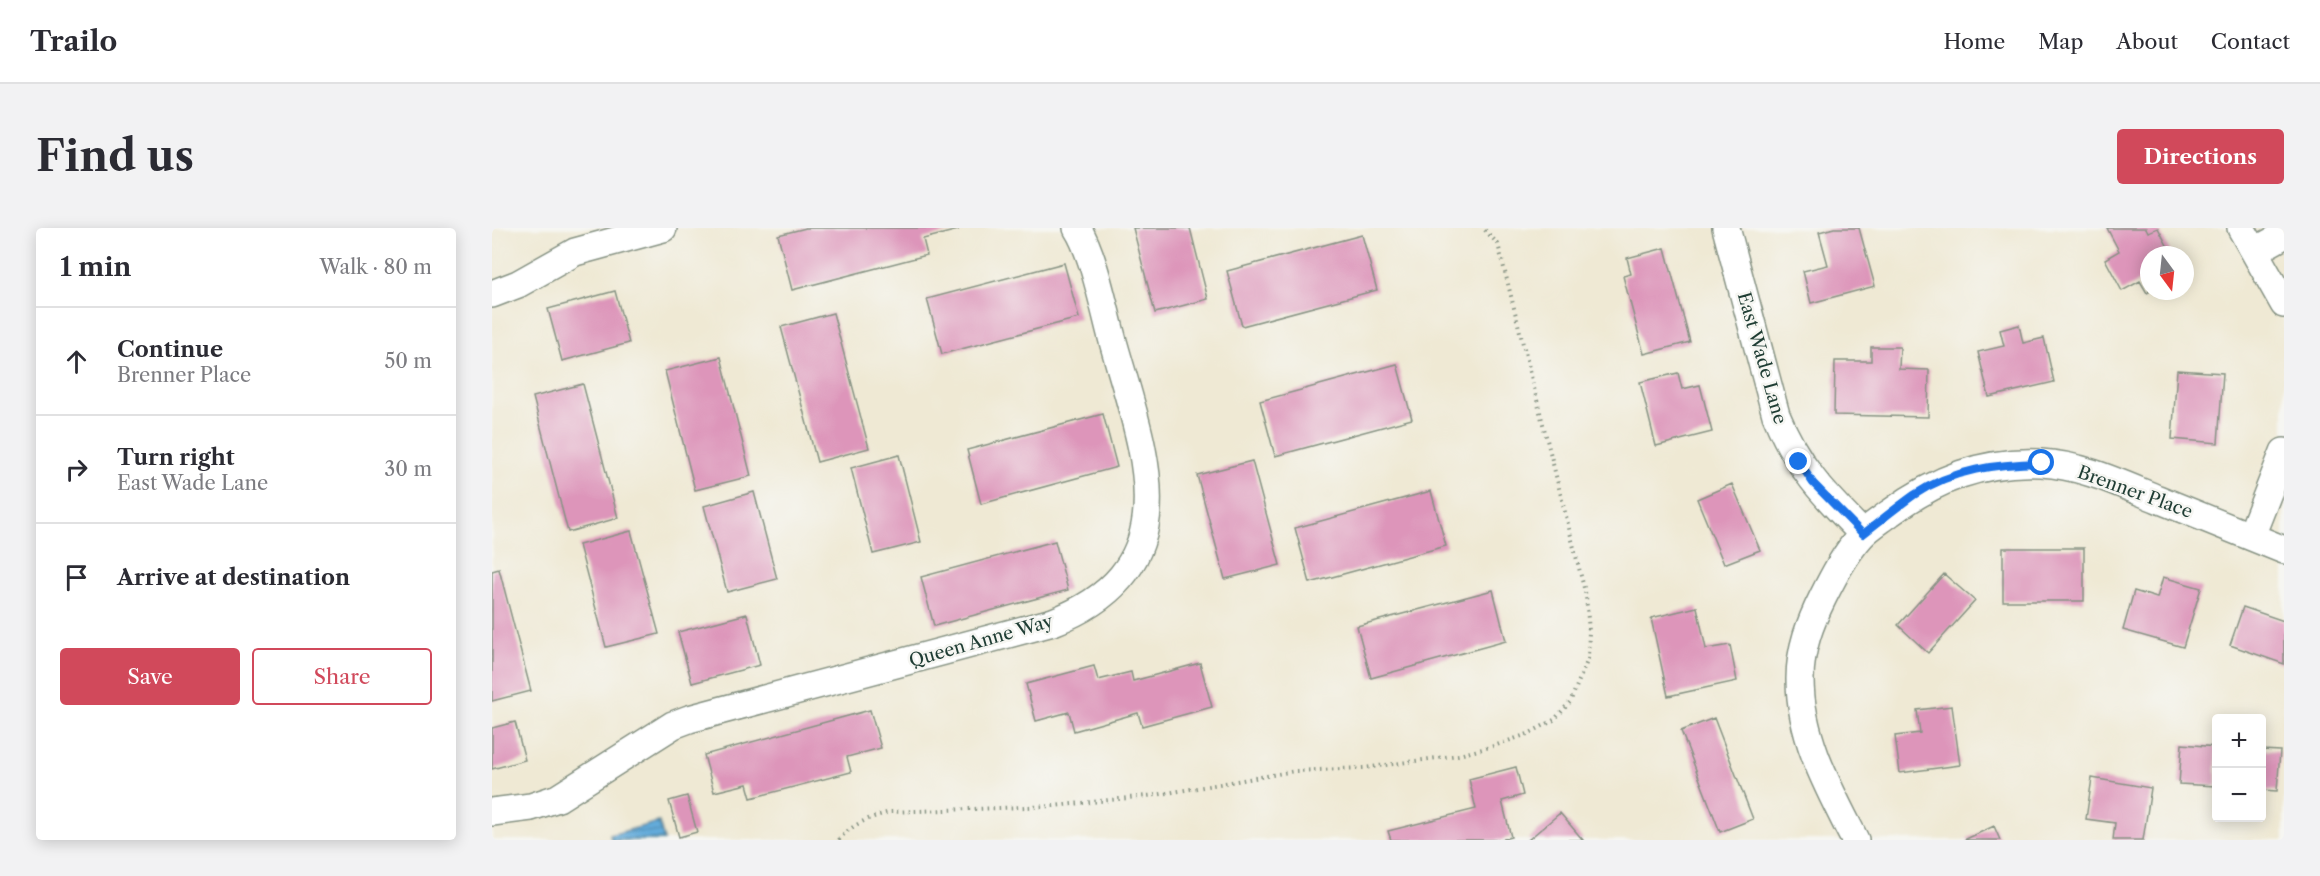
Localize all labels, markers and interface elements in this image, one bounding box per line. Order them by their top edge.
text: Trailo [30,24,117,58]
text: Home [1944,29,2005,54]
text: Map [2038,29,2083,54]
text: About [2116,29,2178,54]
text: Contact [2211,29,2290,54]
button: Directions [2117,129,2284,184]
text: Find us [36,130,194,182]
north arrow [2140,246,2194,300]
text: 1 min [60,251,131,283]
text: Walk · 80 m [319,255,432,279]
street label: East Wade Lane [1733,290,1791,426]
text: Continue [117,336,223,363]
icon: ahead [60,345,93,378]
text: 50 m [385,349,432,373]
text: Brenner Place [117,363,251,387]
text: Turn right [117,444,235,471]
route end [1785,448,1811,474]
route start [2028,449,2054,475]
icon: right [60,453,93,486]
text: 30 m [384,457,432,481]
street label: Brenner Place [2074,461,2196,523]
text: East Wade Lane [117,471,268,495]
icon: arrive [60,561,93,594]
text: Arrive at destination [117,564,350,591]
street label: Queen Anne Way [906,610,1056,672]
button: Save [60,648,240,705]
button: Share [252,648,432,705]
map controls [2212,714,2266,822]
button: + [2212,714,2266,768]
button: − [2212,768,2266,822]

